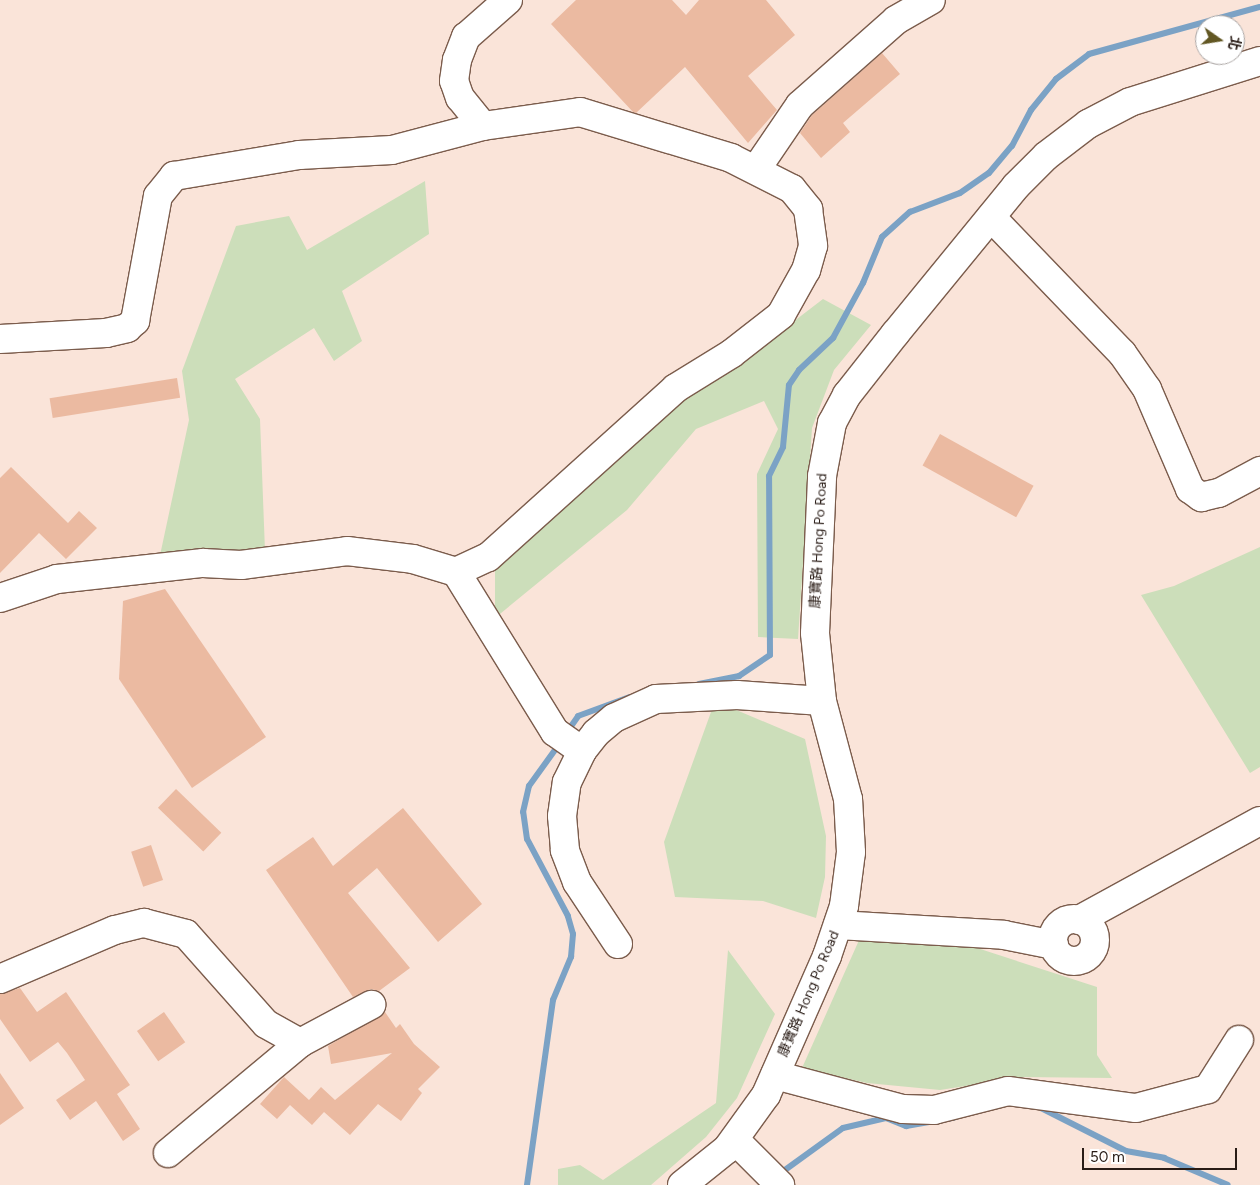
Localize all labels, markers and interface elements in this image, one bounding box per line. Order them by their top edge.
north arrow [1195,15,1245,65]
text: 北 [1224,35,1244,52]
street label: 康寶路 Hong Po Road [807,473,831,609]
street label: 康寶路 Hong Po Road [775,928,843,1060]
scale bar [1085,1138,1240,1170]
text: 50 m [1090,1148,1125,1166]

